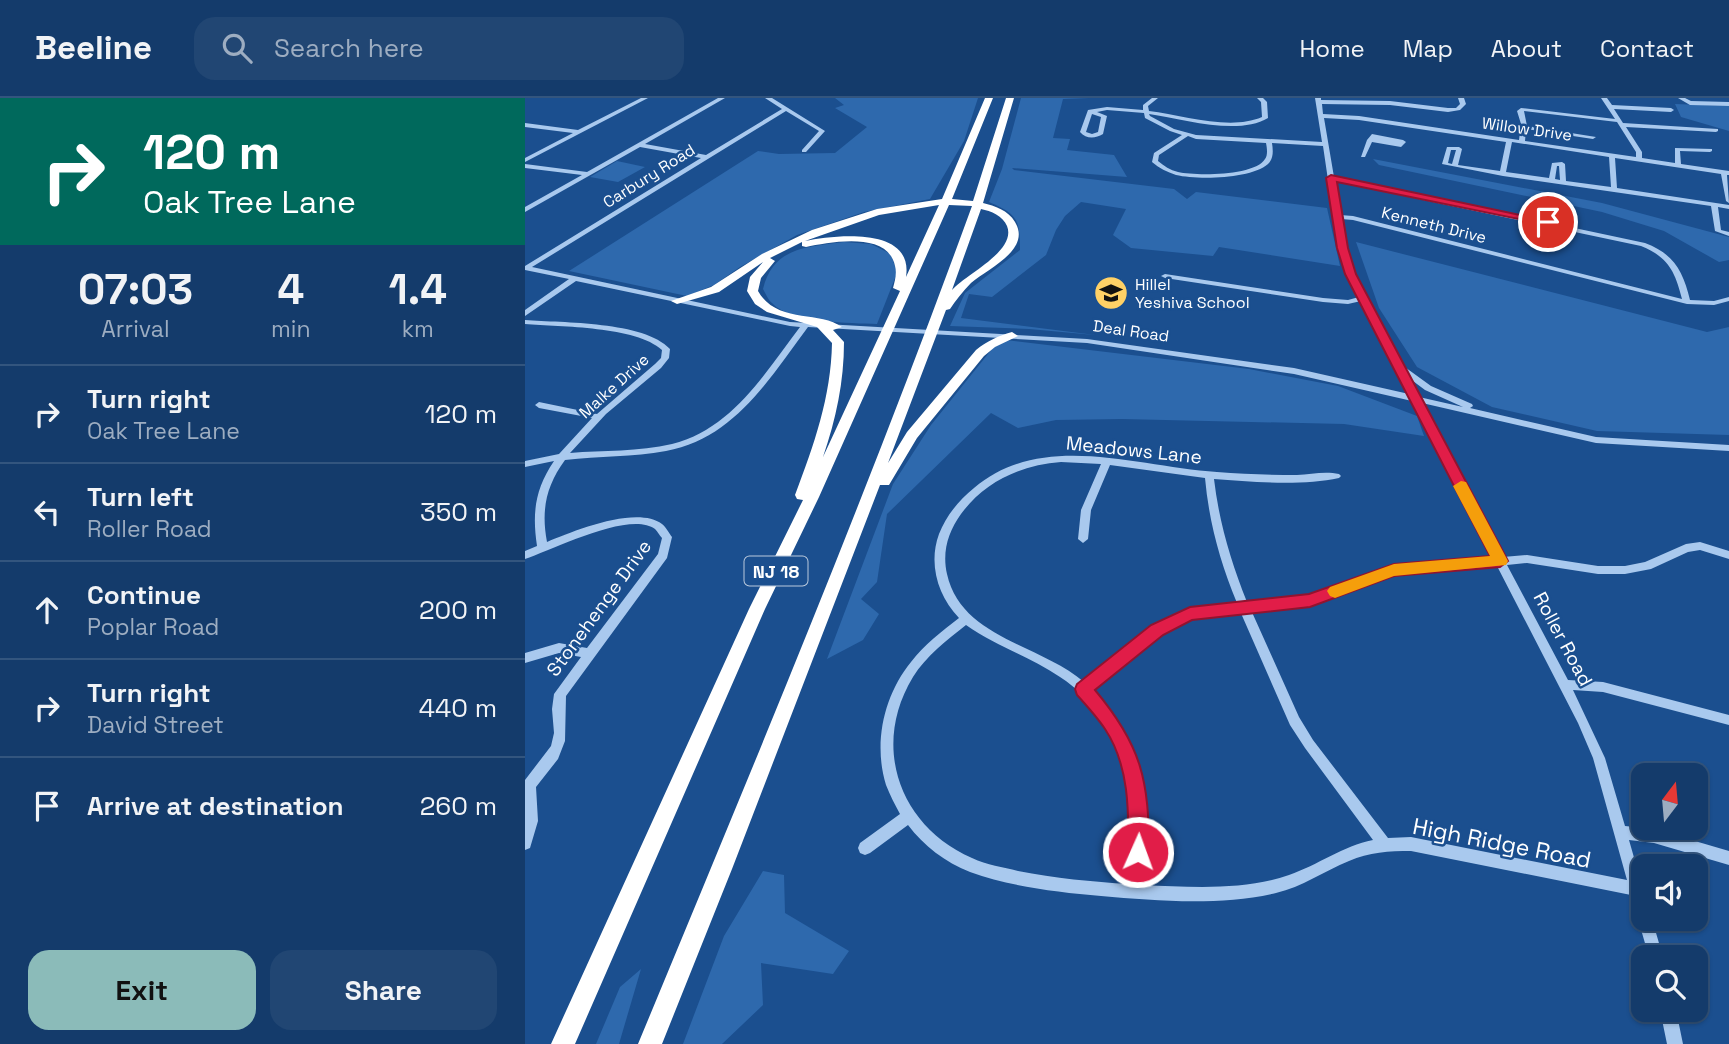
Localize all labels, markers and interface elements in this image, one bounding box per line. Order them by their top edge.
search box [194,17,684,80]
text: Beeline [35,27,152,69]
icon: search [218,29,256,67]
text: Search here [274,31,424,65]
text: Home [1299,33,1365,64]
text: Map [1403,33,1453,64]
text: About [1491,33,1562,64]
text: Contact [1600,33,1694,64]
street label: Willow Drive [1481,112,1573,146]
text: 120 m [143,121,280,183]
icon: right [28,126,119,217]
street label: Carbury Road [599,139,699,213]
text: Oak Tree Lane [143,182,356,222]
pin [1518,192,1578,252]
street label: Kenneth Drive [1379,202,1489,248]
icon: arrive [1529,203,1567,241]
text: 07:03 [78,263,193,316]
text: 4 [277,263,304,316]
text: 1.4 [389,263,447,316]
school or university icon: Hillel Yeshiva School [1092,274,1130,312]
place label: Hillel Yeshiva School [1135,274,1250,313]
text: Arrival [101,314,170,344]
text: min [271,314,311,344]
text: km [402,314,434,344]
street label: Deal Road [1092,315,1170,347]
street label: Malke Drive [575,349,653,423]
text: Turn right [87,382,211,416]
icon: right [28,395,66,433]
text: 120 m [425,397,497,431]
text: Oak Tree Lane [87,416,240,446]
street label: Meadows Lane [1065,430,1203,470]
text: Turn left [87,480,194,514]
icon: left [28,493,66,531]
text: 350 m [420,495,497,529]
text: Roller Road [87,514,212,544]
street label: Stonehenge Drive [541,535,657,681]
road number: NJ 18 [744,556,807,586]
text: Continue [87,578,201,612]
street label: Roller Road [1528,588,1598,690]
icon: ahead [28,591,66,629]
text: 200 m [419,593,497,627]
text: Poplar Road [87,612,219,642]
text: Turn right [87,676,211,710]
icon: right [28,689,66,727]
text: 440 m [419,691,497,725]
text: David Street [87,710,224,740]
north arrow [1631,763,1708,840]
map controls [1631,763,1708,1022]
icon: arrive [28,787,66,825]
text: Arrive at destination [87,789,344,823]
text: 260 m [420,789,497,823]
street label: High Ridge Road [1410,811,1594,875]
position arrow [1101,815,1175,889]
button: sound [1631,854,1708,931]
button: search [1631,945,1708,1022]
button: Exit [28,950,256,1030]
button: Share [270,950,497,1030]

